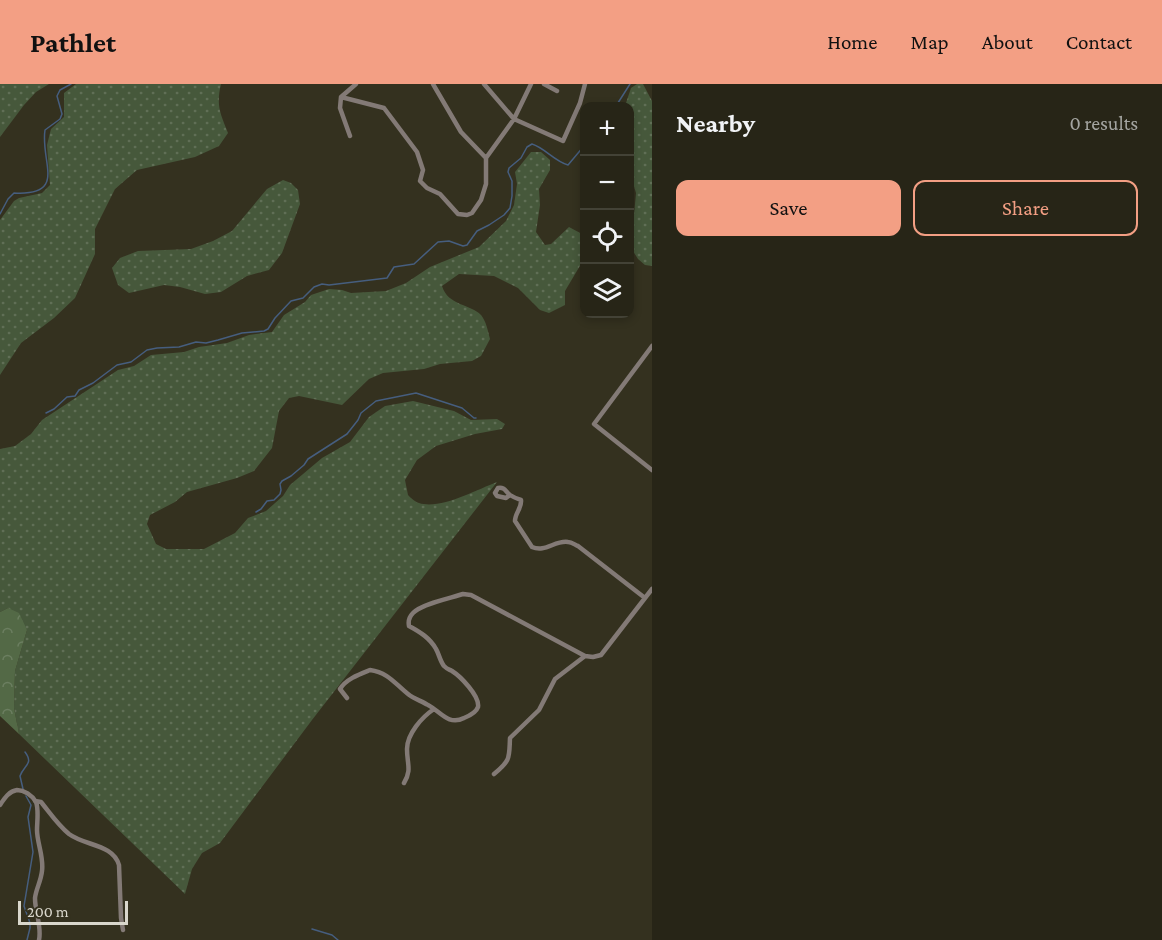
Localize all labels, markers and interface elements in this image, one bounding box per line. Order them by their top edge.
text: Pathlet [30,27,116,58]
text: Home [827,30,877,54]
text: Map [910,30,949,54]
text: About [982,30,1033,54]
text: Contact [1066,30,1132,54]
map controls [580,102,634,318]
button: + [580,102,634,156]
text: Nearby [676,109,755,138]
text: 0 results [1069,112,1138,134]
button: − [580,156,634,210]
button: Save [676,180,901,236]
button: Share [913,180,1138,236]
button: locate [580,210,634,264]
button: layers [580,264,634,318]
scale bar [18,898,128,926]
text: 200 m [27,903,69,920]

